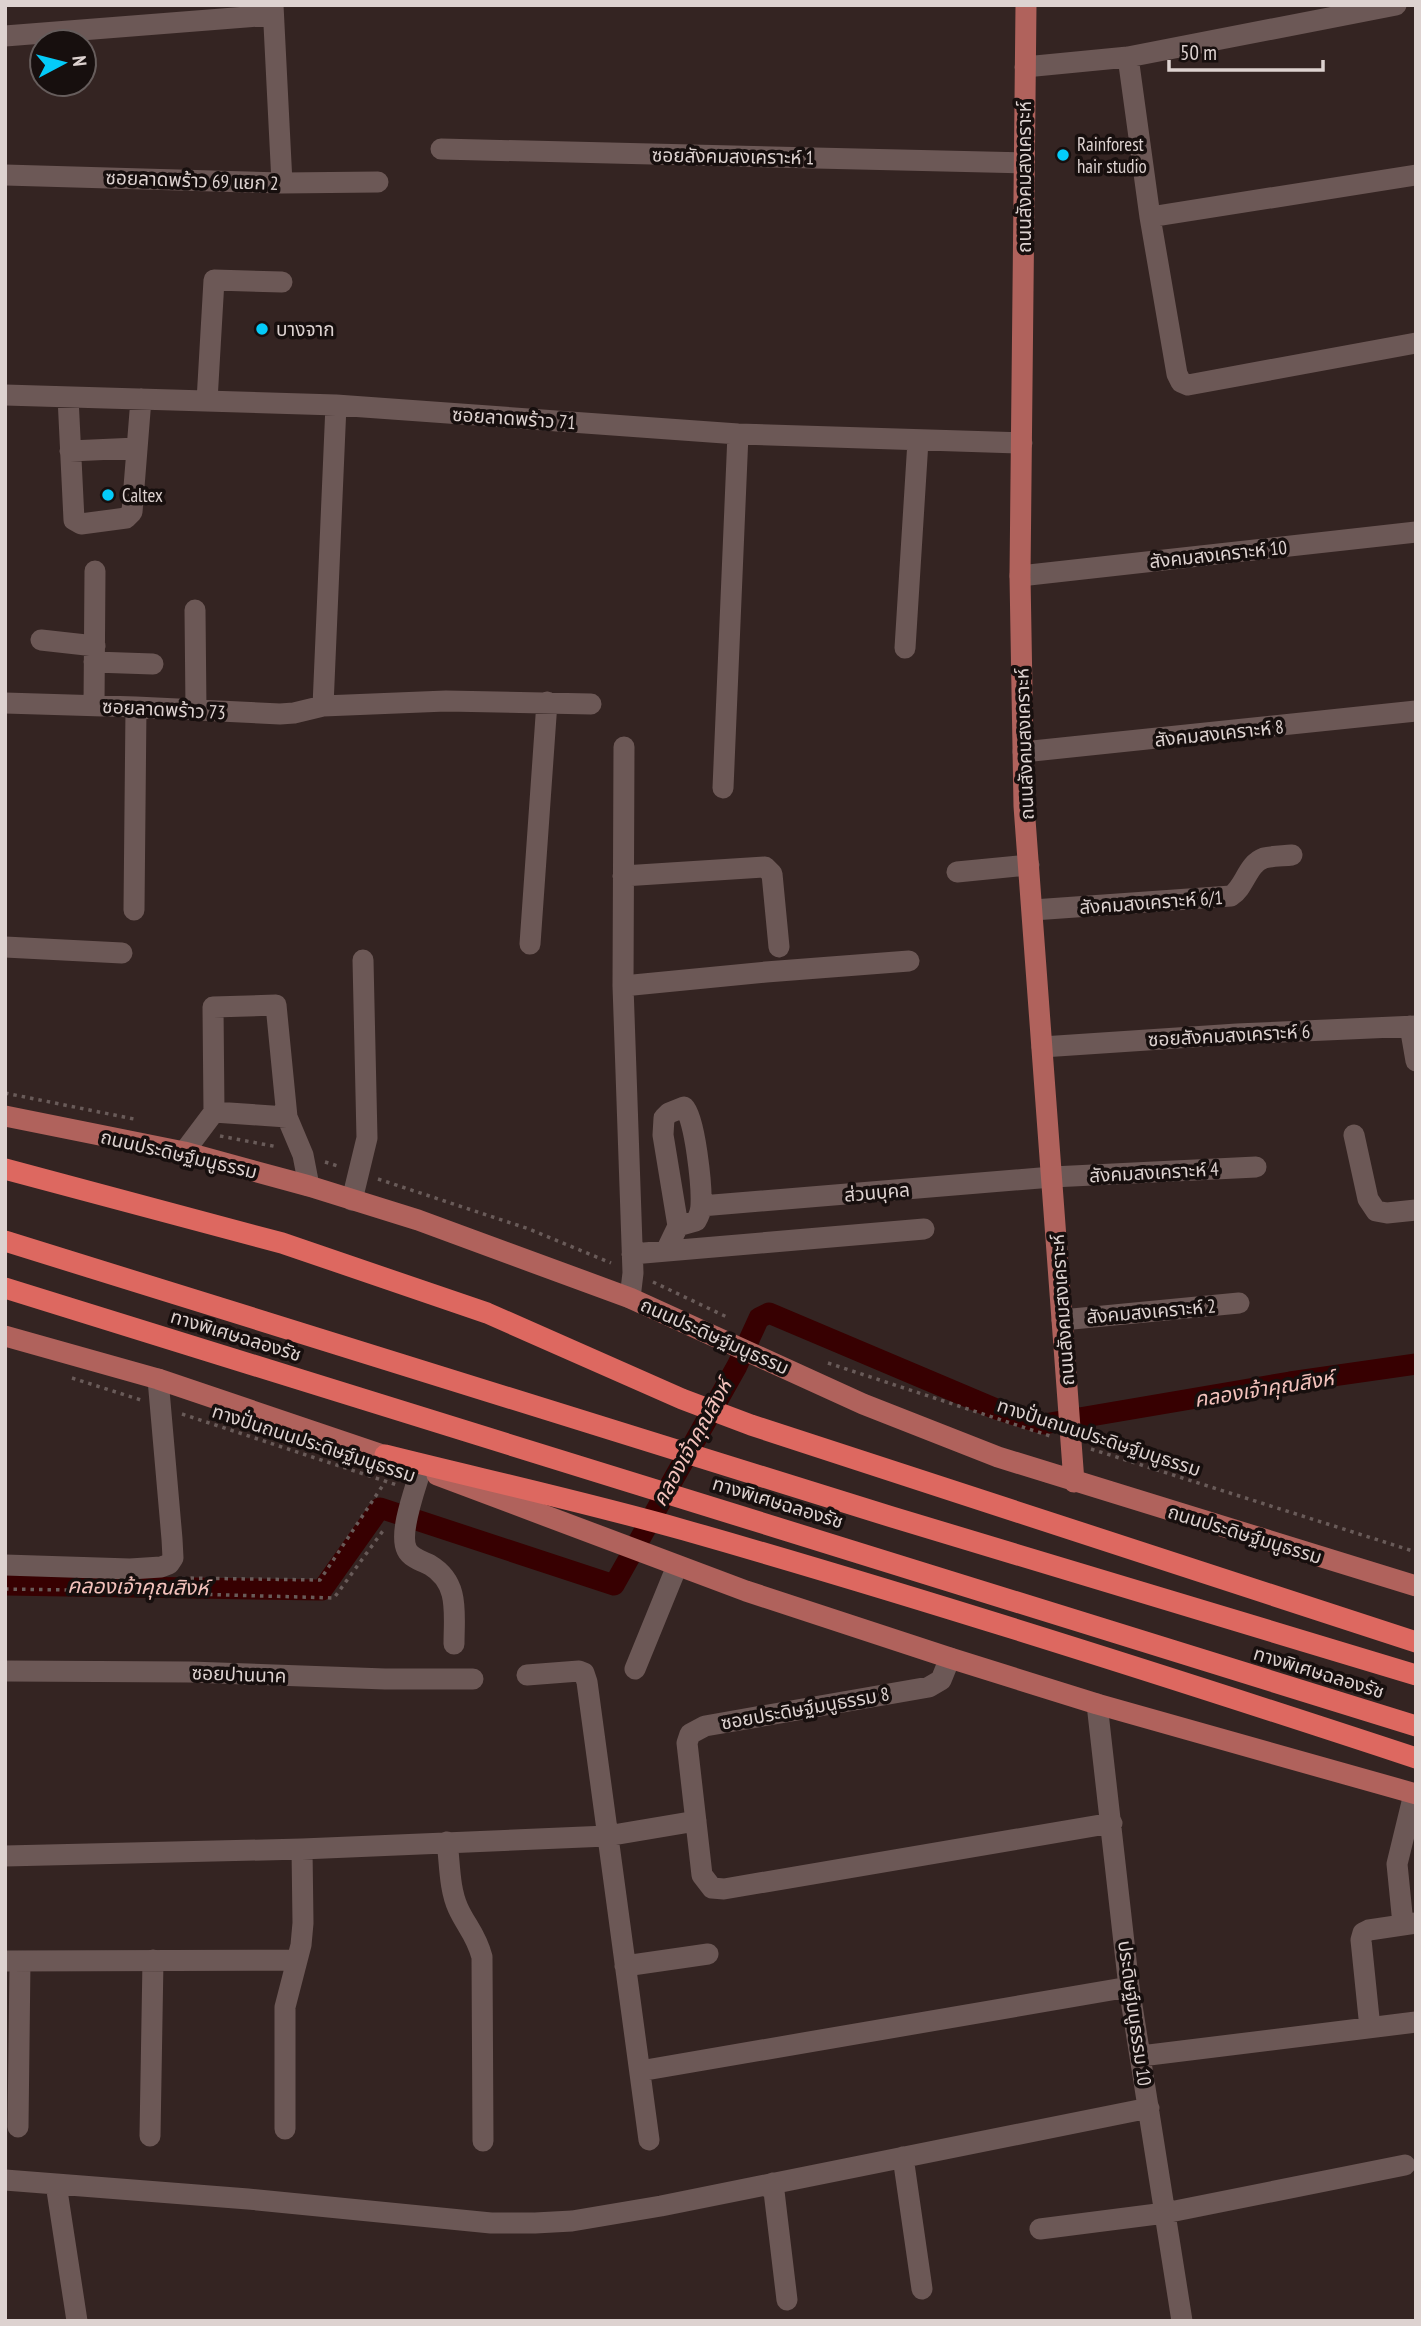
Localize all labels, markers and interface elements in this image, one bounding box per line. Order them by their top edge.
north arrow [28,28,98,98]
scale bar [1169,28,1323,72]
text: 50 m [1180,39,1217,66]
text: N [67,54,92,67]
street label: ถนนสังคมสงเคราะห์ [1012,101,1036,253]
place label: Rainforest hair studio [1077,132,1147,178]
street label: ซอยสังคมสงเคราะห์ 1 [652,143,814,169]
marker: Rainforest hair studio [1055,147,1071,163]
street label: ซอยลาดพร้าว 69 แยก 2 [105,165,279,195]
place label: บางจาก [276,317,335,341]
marker: บางจาก [254,321,270,337]
street label: ซอยลาดพร้าว 71 [451,402,577,434]
place label: Caltex [122,483,163,507]
marker: Caltex [100,487,116,503]
street label: สังคมสงเคราะห์ 10 [1148,535,1288,573]
street label: ถนนสังคมสงเคราะห์ [1009,667,1039,820]
street label: ซอยลาดพร้าว 73 [102,694,226,724]
street label: สังคมสงเคราะห์ 8 [1153,714,1285,752]
street label: สังคมสงเคราะห์ 6/1 [1078,885,1224,919]
street label: ซอยสังคมสงเคราะห์ 6 [1147,1019,1311,1051]
street label: ถนนประดิษฐ์มนูธรรม [98,1124,260,1185]
street label: สังคมสงเคราะห์ 4 [1089,1157,1220,1187]
street label: ส่วนบุคล [843,1177,911,1207]
street label: ถนนสังคมสงเคราะห์ [1045,1233,1079,1387]
street label: ถนนประดิษฐ์มนูธรรม [637,1292,793,1380]
street label: สังคมสงเคราะห์ 2 [1085,1293,1217,1329]
street label: ทางพิเศษฉลองรัช [168,1304,304,1366]
water label: คลองเจ้าคุณสิงห์ [1192,1363,1340,1413]
water label: คลองเจ้าคุณสิงห์ [646,1371,740,1511]
street label: ทางปั่นถนนประดิษฐ์มนูธรรม [994,1392,1204,1482]
street label: ทางปั่นถนนประดิษฐ์มนูธรรม [209,1398,419,1488]
street label: ทางพิเศษฉลองรัช [710,1471,846,1533]
street label: ถนนประดิษฐ์มนูธรรม [1165,1499,1325,1570]
water label: คลองเจ้าคุณสิงห์ [67,1572,213,1601]
street label: ทางพิเศษฉลองรัช [1251,1641,1387,1703]
street label: ซอยปานนาค [191,1660,287,1688]
street label: ซอยประดิษฐ์มนูธรรม 8 [719,1681,891,1736]
street label: ประดิษฐ์มนูธรรม 10 [1112,1939,1157,2087]

